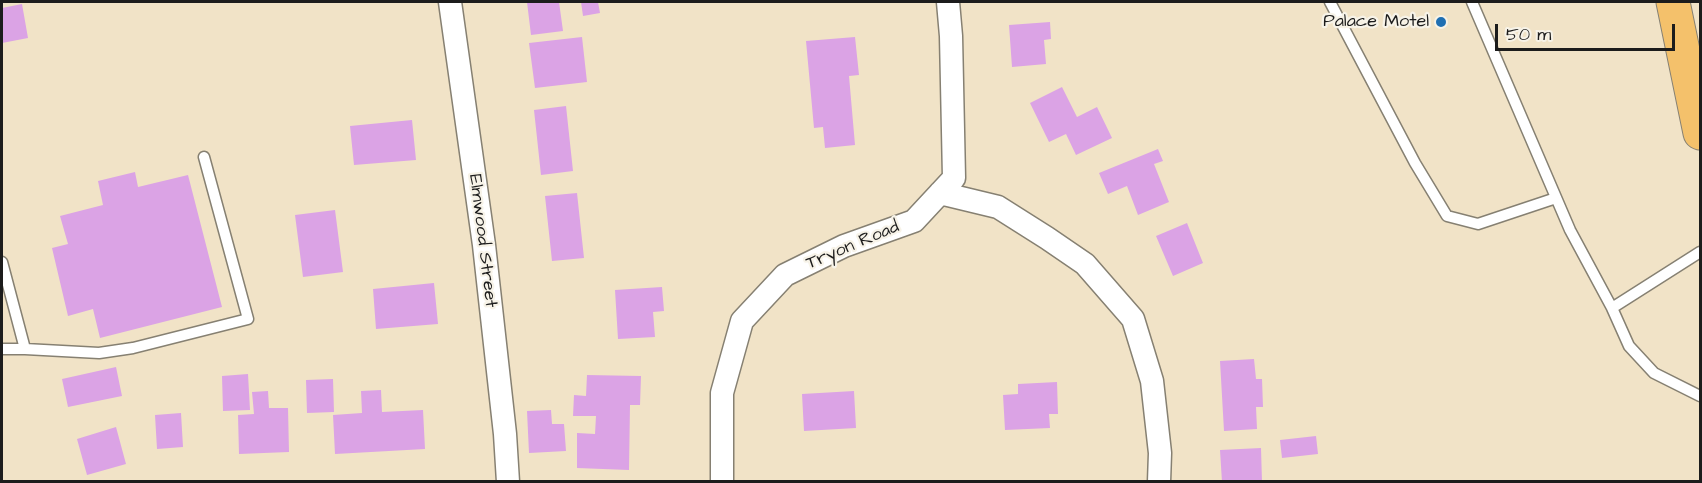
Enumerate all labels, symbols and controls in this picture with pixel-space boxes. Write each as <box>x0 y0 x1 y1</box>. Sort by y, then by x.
place label: Palace Motel <box>1323 11 1429 33</box>
scale bar <box>1498 12 1678 50</box>
marker: Palace Motel <box>1434 15 1448 29</box>
text: 50 m <box>1506 22 1551 47</box>
street label: Elmwood Street <box>463 173 501 309</box>
street label: Tryon Road <box>803 217 903 275</box>

